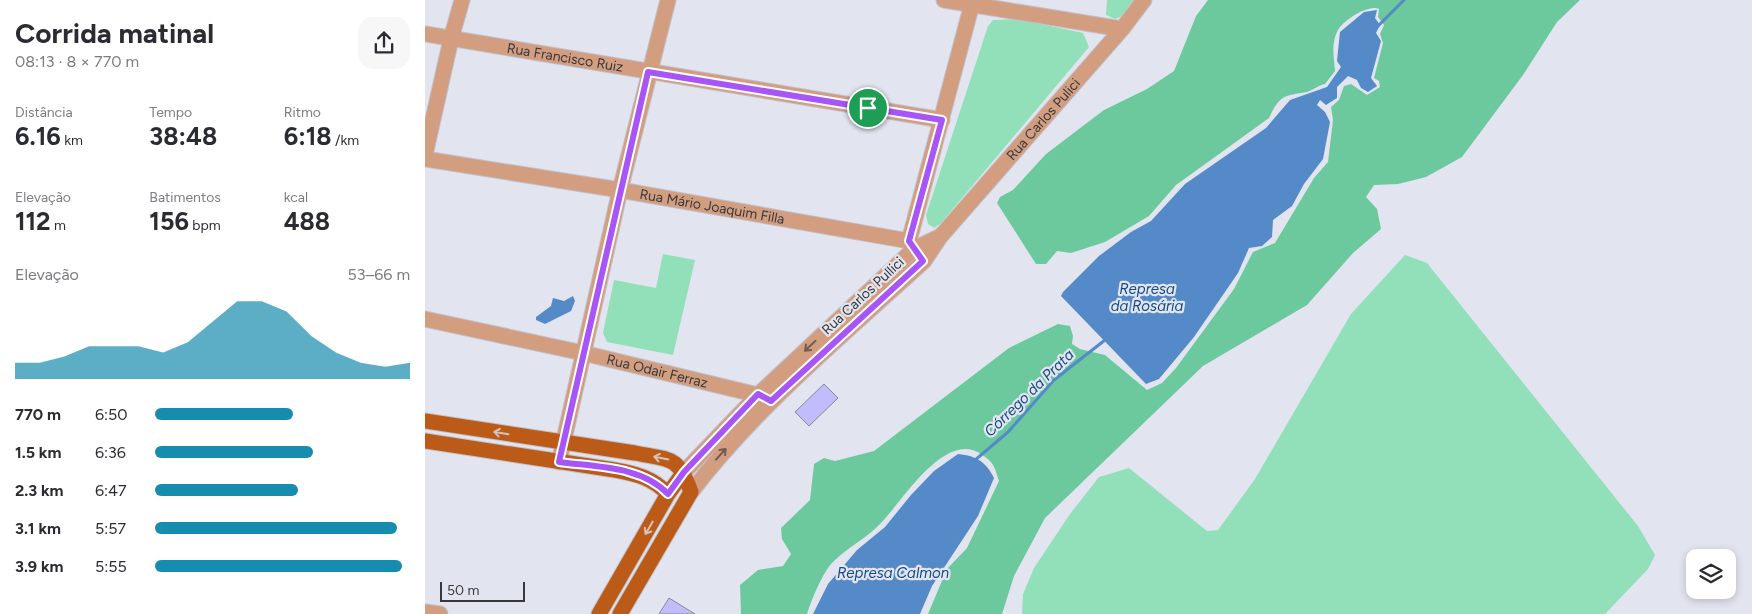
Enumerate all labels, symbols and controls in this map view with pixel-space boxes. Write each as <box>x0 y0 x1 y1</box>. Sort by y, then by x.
text: Corrida matinal <box>15 16 214 50</box>
button: share <box>358 17 410 69</box>
street label: Rua Francisco Ruiz <box>506 39 625 75</box>
text: 08:13 · 8 × 770 m <box>15 52 139 71</box>
street label: Rua Carlos Pulici <box>1003 75 1084 164</box>
pin <box>847 87 889 129</box>
icon: arrive <box>854 94 882 122</box>
text: Distância <box>15 104 73 121</box>
text: Tempo <box>149 104 192 121</box>
text: Ritmo <box>284 104 321 121</box>
text: 6.16 <box>15 121 61 151</box>
text: 38:48 <box>149 121 217 151</box>
text: 6:18 <box>284 121 332 151</box>
text: km <box>61 132 83 149</box>
text: /km <box>332 132 359 149</box>
street label: Rua Mário Joaquim Filla <box>638 185 786 227</box>
text: Elevação <box>15 189 71 206</box>
text: Batimentos <box>149 189 221 206</box>
text: kcal <box>284 189 308 206</box>
text: 112 <box>15 206 51 236</box>
text: 156 <box>149 206 189 236</box>
text: 488 <box>284 206 330 236</box>
text: m <box>51 217 66 234</box>
text: bpm <box>189 217 221 234</box>
street label: Rua Carlos Pullici <box>818 253 908 339</box>
text: Elevação <box>15 265 79 284</box>
text: 53–66 m <box>348 265 410 284</box>
water label: Represa da Rosária <box>1111 280 1184 315</box>
one-way arrow <box>803 340 816 352</box>
water label: Córrego da Prata <box>980 346 1078 440</box>
street label: Rua Odair Ferraz <box>605 350 710 391</box>
text: 770 m <box>15 405 61 424</box>
text: 6:50 <box>95 405 128 424</box>
one-way arrow <box>493 427 509 437</box>
text: 1.5 km <box>15 443 61 462</box>
text: 6:36 <box>95 443 126 462</box>
one-way arrow <box>716 447 727 460</box>
one-way arrow <box>654 453 670 463</box>
text: 2.3 km <box>15 481 64 500</box>
text: 6:47 <box>95 481 127 500</box>
text: 3.1 km <box>15 519 61 538</box>
text: 5:57 <box>95 519 126 538</box>
one-way arrow <box>643 520 653 534</box>
map controls <box>1686 549 1736 599</box>
button: layers <box>1686 549 1736 599</box>
text: 3.9 km <box>15 557 64 576</box>
text: 5:55 <box>95 557 127 576</box>
water label: Represa Calmon <box>837 564 949 582</box>
scale bar <box>440 579 525 602</box>
text: 50 m <box>447 582 479 599</box>

